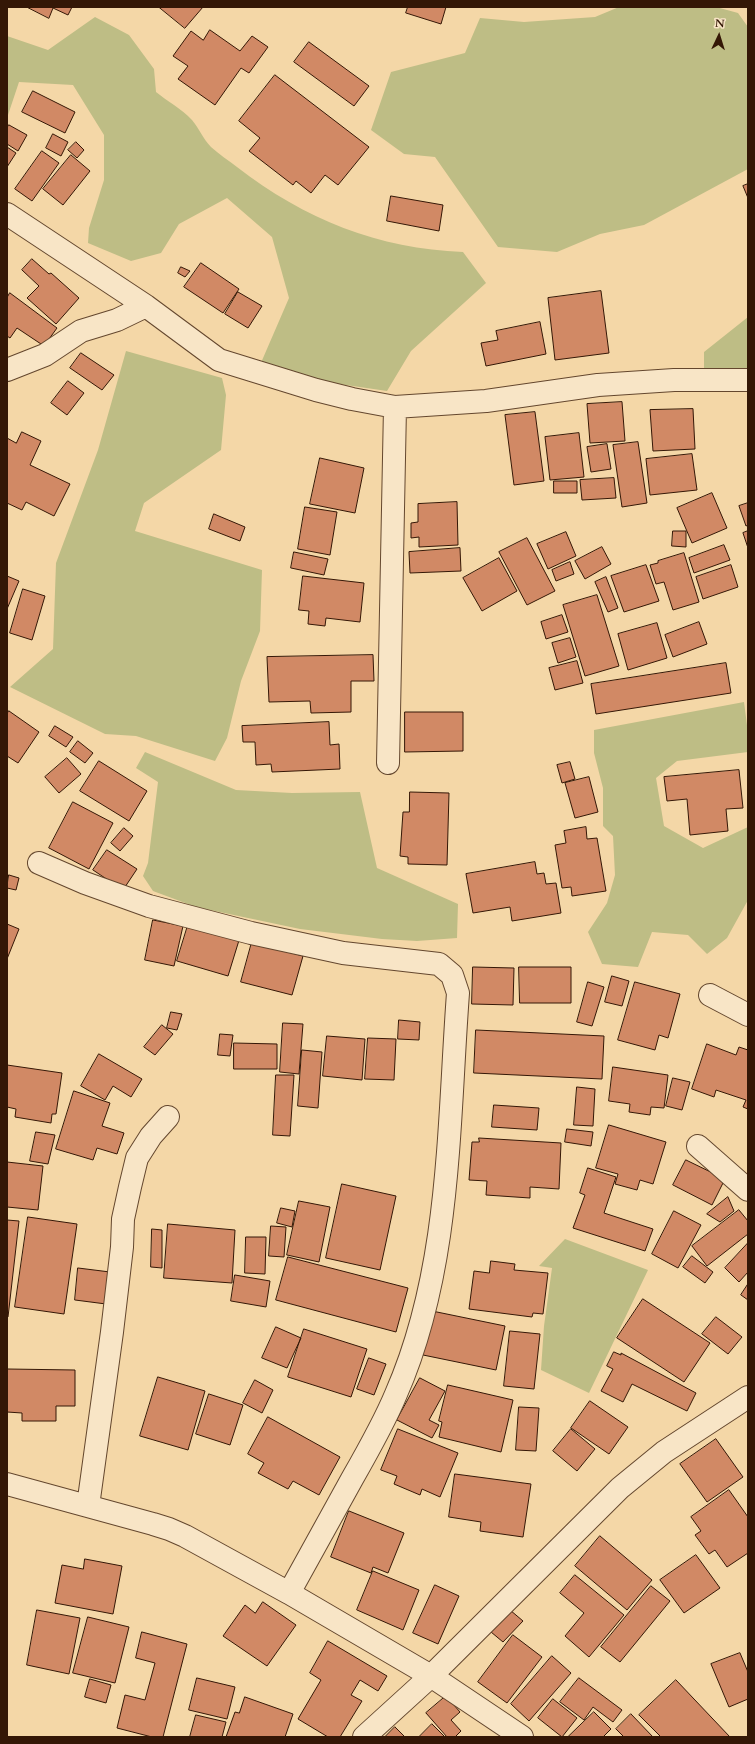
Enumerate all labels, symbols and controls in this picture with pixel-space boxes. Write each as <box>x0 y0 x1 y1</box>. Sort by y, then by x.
north arrow <box>699 16 739 56</box>
text: N <box>715 16 725 31</box>

